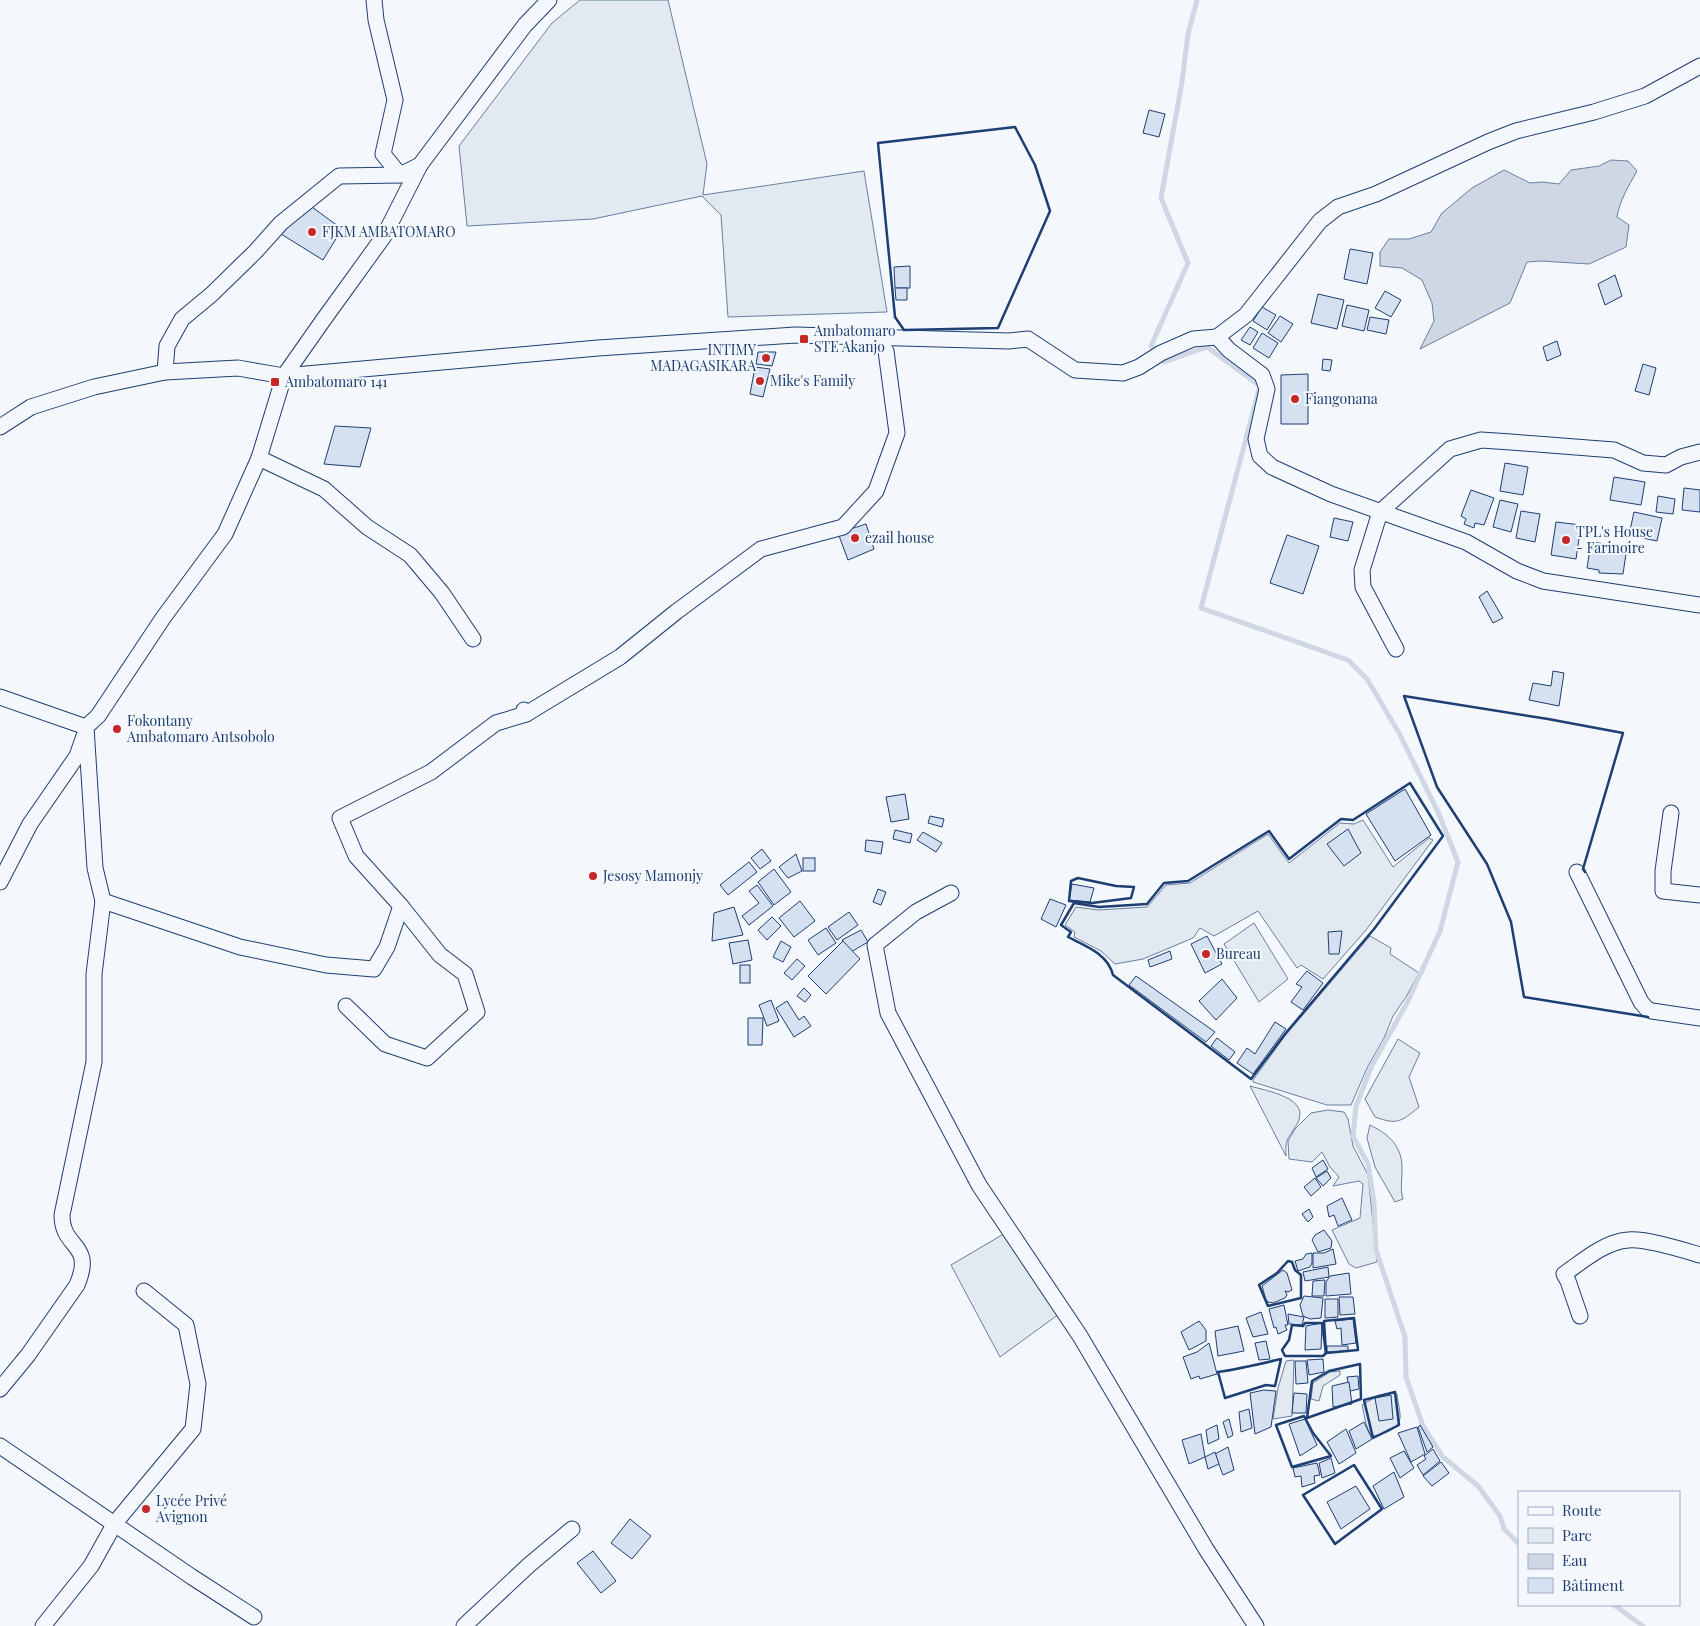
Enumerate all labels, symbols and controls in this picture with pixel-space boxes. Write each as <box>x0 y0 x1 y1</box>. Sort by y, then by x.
place label: FJKM AMBATOMARO <box>322 222 456 241</box>
marker: FJKM AMBATOMARO <box>306 226 318 238</box>
place label: Ambatomaro STE Akanjo <box>813 321 896 356</box>
marker: Ambatomaro STE Akanjo <box>798 333 810 345</box>
place label: INTIMY MADAGASIKARA <box>650 340 757 375</box>
marker: INTIMY MADAGASIKARA <box>760 352 772 364</box>
place label: Mike's Family <box>770 371 855 390</box>
place label: Ambatomaro 141 <box>284 372 388 391</box>
marker: Mike's Family <box>754 375 766 387</box>
marker: Ambatomaro 141 <box>269 376 281 388</box>
place label: Fiangonana <box>1305 389 1378 408</box>
marker: Fiangonana <box>1289 393 1301 405</box>
place label: TPL's House - Farinoire <box>1576 522 1653 557</box>
place label: ezail house <box>865 528 934 547</box>
marker: ezail house <box>849 532 861 544</box>
marker: TPL's House - Farinoire <box>1560 534 1572 546</box>
place label: Fokontany Ambatomaro Antsobolo <box>126 711 275 746</box>
marker: Fokontany Ambatomaro Antsobolo <box>111 723 123 735</box>
place label: Jesosy Mamonjy <box>602 866 703 885</box>
marker: Jesosy Mamonjy <box>587 870 599 882</box>
place label: Bureau <box>1216 944 1261 963</box>
marker: Bureau <box>1200 948 1212 960</box>
place label: Lycée Privé Avignon <box>155 1491 227 1526</box>
legend <box>1518 1491 1680 1606</box>
text: Route <box>1562 1500 1602 1520</box>
marker: Lycée Privé Avignon <box>140 1503 152 1515</box>
text: Parc <box>1562 1525 1592 1545</box>
text: Eau <box>1562 1550 1588 1570</box>
text: Bâtiment <box>1562 1575 1624 1595</box>

